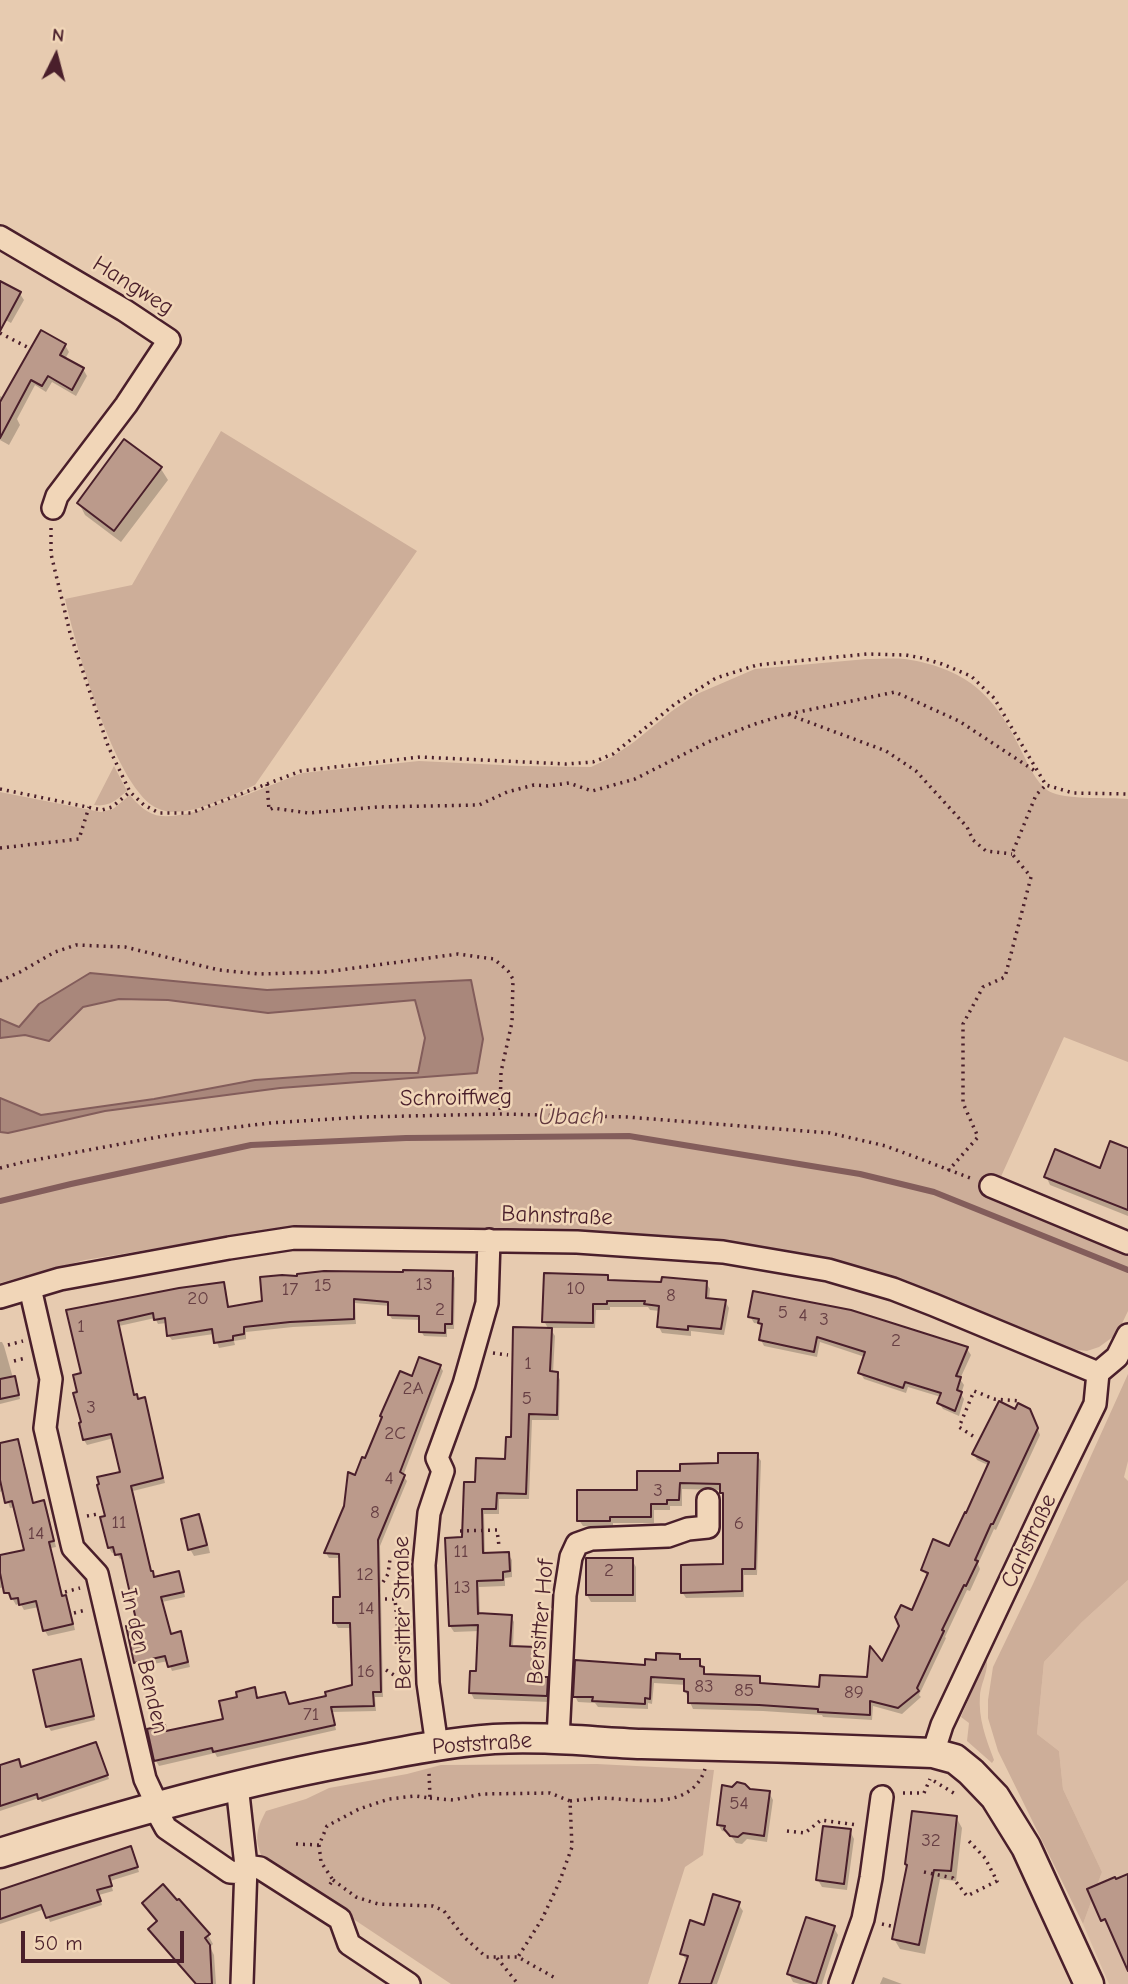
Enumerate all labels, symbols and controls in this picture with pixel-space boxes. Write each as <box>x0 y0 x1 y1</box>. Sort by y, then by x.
north arrow <box>21 21 91 91</box>
text: N <box>51 24 65 47</box>
street label: Hangweg <box>87 250 179 322</box>
street label: Schroiffweg <box>400 1083 512 1113</box>
water label: Übach <box>538 1102 604 1132</box>
street label: Bahnstraße <box>501 1200 613 1232</box>
house number: 13 <box>415 1274 433 1296</box>
house number: 15 <box>314 1275 332 1297</box>
house number: 10 <box>566 1278 586 1300</box>
house number: 17 <box>282 1279 298 1301</box>
house number: 8 <box>666 1285 676 1307</box>
house number: 20 <box>187 1288 209 1310</box>
house number: 2 <box>435 1299 445 1321</box>
house number: 5 <box>778 1302 788 1324</box>
house number: 4 <box>798 1305 808 1327</box>
house number: 3 <box>819 1309 829 1331</box>
house number: 1 <box>77 1316 85 1338</box>
house number: 2 <box>891 1330 901 1352</box>
house number: 1 <box>524 1353 532 1375</box>
house number: 2A <box>403 1378 423 1400</box>
house number: 5 <box>522 1388 532 1410</box>
house number: 3 <box>86 1397 96 1419</box>
house number: 2C <box>384 1423 406 1445</box>
house number: 4 <box>384 1468 394 1490</box>
house number: 3 <box>653 1480 663 1502</box>
street label: Carlstraße <box>995 1490 1063 1592</box>
house number: 8 <box>370 1502 380 1524</box>
house number: 11 <box>111 1512 127 1534</box>
house number: 6 <box>734 1513 744 1535</box>
house number: 14 <box>28 1523 44 1545</box>
street label: Bersitter Straße <box>388 1536 418 1690</box>
house number: 11 <box>453 1541 469 1563</box>
street label: Bersitter Hof <box>522 1558 560 1686</box>
house number: 2 <box>604 1560 614 1582</box>
house number: 12 <box>356 1564 374 1586</box>
house number: 13 <box>453 1577 471 1599</box>
street label: In den Benden <box>114 1586 174 1736</box>
house number: 14 <box>358 1598 374 1620</box>
house number: 16 <box>357 1661 375 1683</box>
house number: 83 <box>694 1676 714 1698</box>
house number: 85 <box>734 1680 754 1702</box>
house number: 89 <box>844 1682 864 1704</box>
house number: 71 <box>303 1704 319 1726</box>
street label: Poststraße <box>431 1727 533 1761</box>
house number: 54 <box>729 1793 749 1815</box>
house number: 32 <box>921 1830 941 1852</box>
scale bar <box>24 1918 187 1962</box>
text: 50 m <box>34 1931 83 1955</box>

